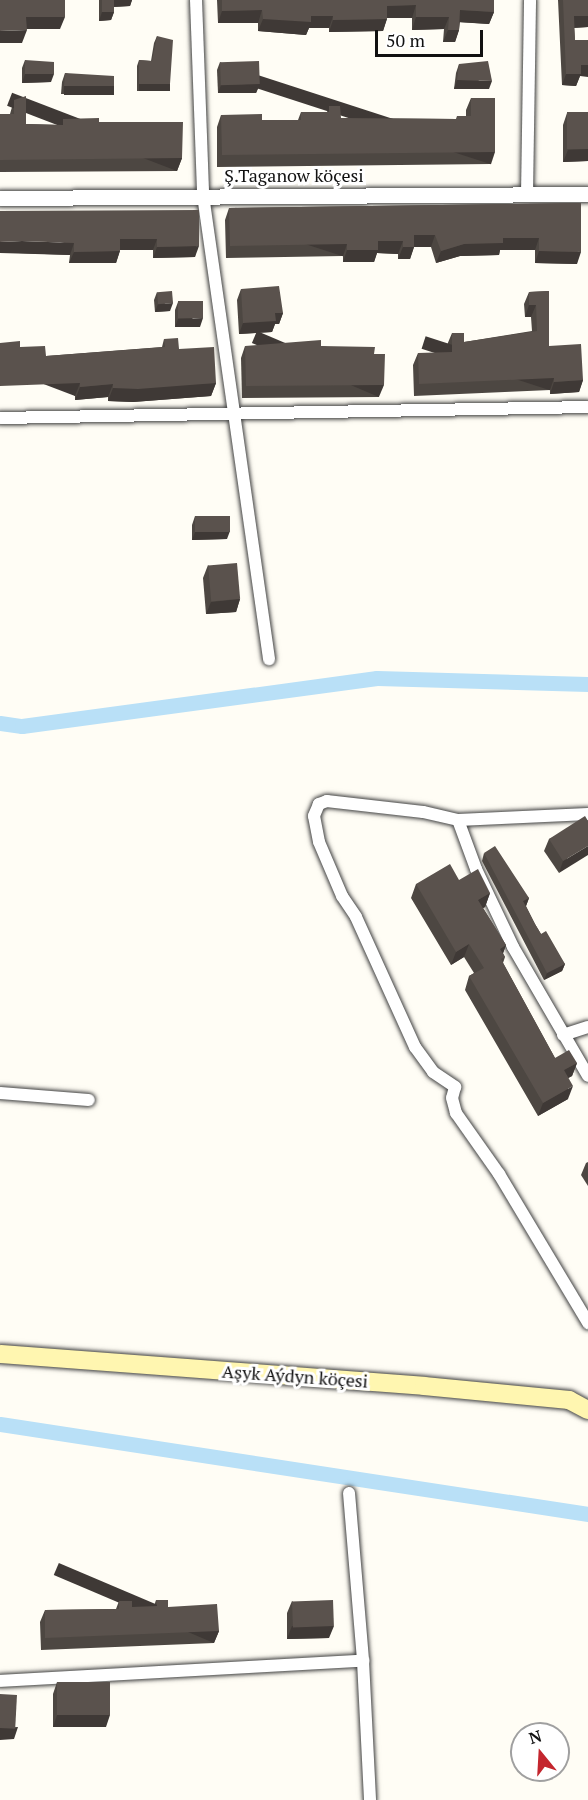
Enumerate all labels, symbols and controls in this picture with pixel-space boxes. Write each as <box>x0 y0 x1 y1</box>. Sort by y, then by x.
scale bar <box>378 18 486 56</box>
text: 50 m <box>386 28 425 52</box>
street label: Ş.Taganow köçesi <box>224 164 364 186</box>
street label: Aşyk Aýdyn köçesi <box>221 1360 369 1392</box>
north arrow <box>510 1722 570 1782</box>
text: N <box>526 1724 544 1749</box>

